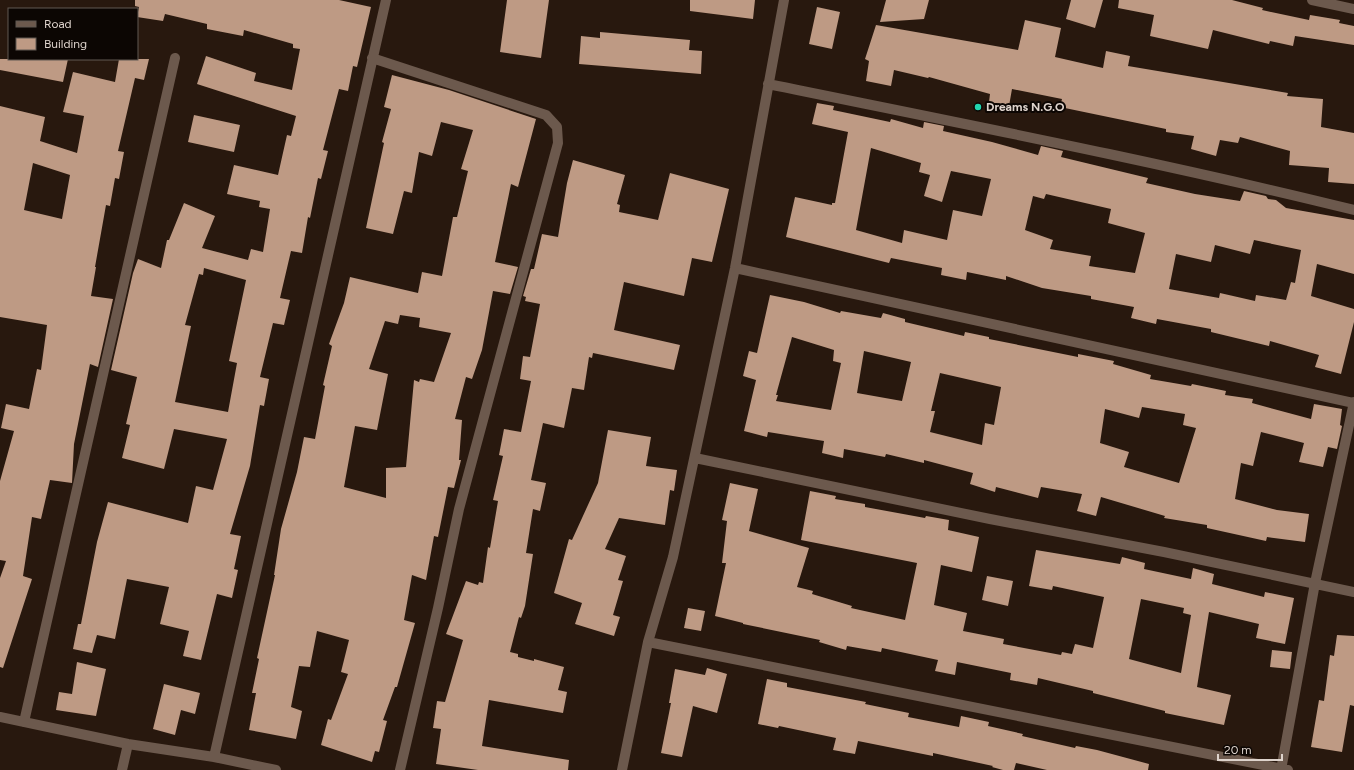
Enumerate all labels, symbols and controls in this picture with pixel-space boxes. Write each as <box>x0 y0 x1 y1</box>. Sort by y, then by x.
legend <box>8 8 138 60</box>
text: Road <box>44 17 72 31</box>
text: Building <box>44 37 87 51</box>
place label: Dreams N.G.O <box>986 100 1065 114</box>
marker: Dreams N.G.O <box>973 102 983 112</box>
scale bar <box>1218 736 1282 762</box>
text: 20 m <box>1224 743 1252 757</box>

